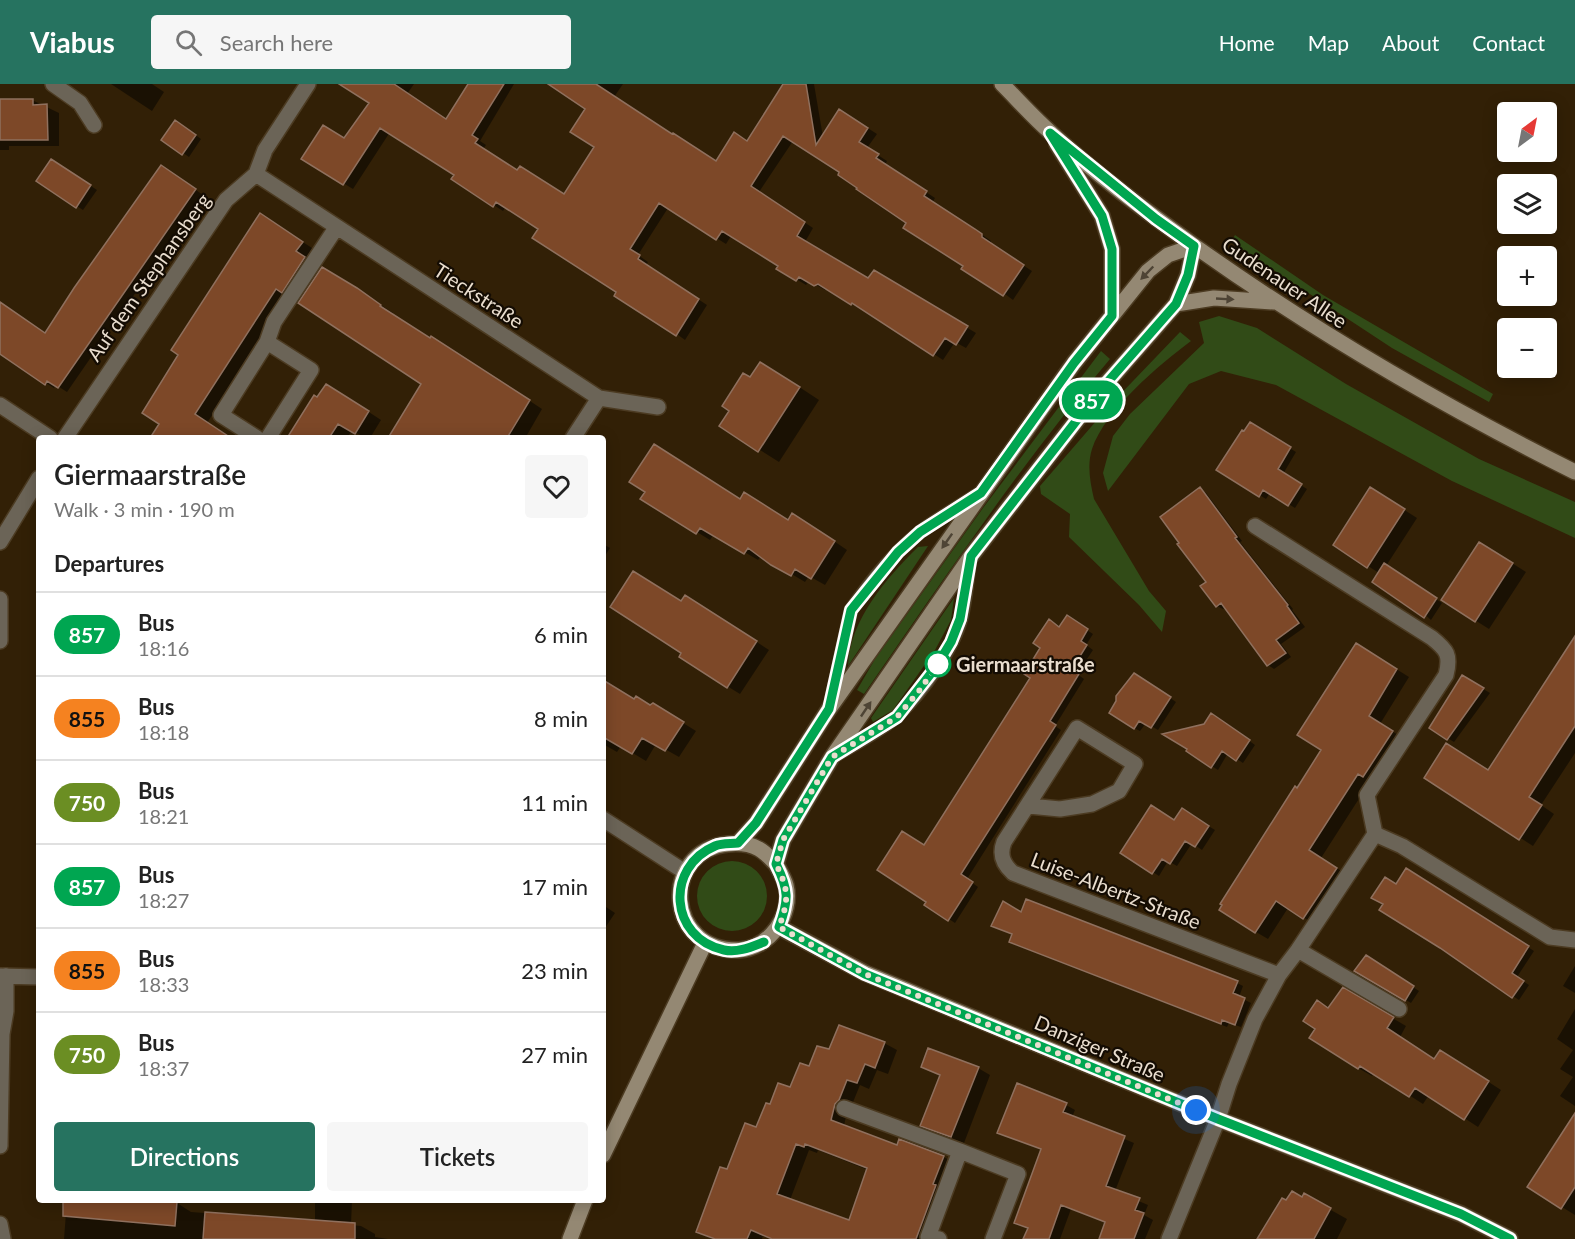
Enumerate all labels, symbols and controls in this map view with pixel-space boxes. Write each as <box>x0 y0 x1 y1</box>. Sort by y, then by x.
search box <box>151 15 571 69</box>
text: Viabus <box>30 25 115 59</box>
icon: search <box>172 26 205 59</box>
text: Search here <box>220 29 333 56</box>
text: Home <box>1219 30 1275 55</box>
text: Map <box>1308 30 1349 55</box>
text: About <box>1382 30 1439 55</box>
text: Contact <box>1472 30 1545 55</box>
north arrow <box>1497 102 1557 162</box>
map controls <box>1497 102 1557 378</box>
button: layers <box>1497 174 1557 234</box>
street label: Auf dem Stephansberg <box>81 189 215 365</box>
street label: Gudenauer Allee <box>1218 231 1352 333</box>
button: + <box>1497 246 1557 306</box>
street label: Tieckstraße <box>430 257 528 333</box>
one-way arrow <box>1140 265 1154 280</box>
one-way arrow <box>1216 294 1235 304</box>
button: − <box>1497 318 1557 378</box>
line badge: 857 <box>1058 380 1126 420</box>
text: 857 <box>1074 388 1110 413</box>
button: heart <box>525 455 588 518</box>
text: Giermaarstraße <box>54 457 246 491</box>
text: Walk · 3 min · 190 m <box>54 497 235 521</box>
one-way arrow <box>941 532 953 548</box>
text: Departures <box>54 550 164 577</box>
text: Bus <box>138 609 174 636</box>
text: 6 min <box>534 621 588 648</box>
text: 857 <box>69 622 105 647</box>
text: 18:16 <box>138 636 189 660</box>
marker: Giermaarstraße <box>925 651 951 677</box>
place label: Giermaarstraße <box>956 652 1095 676</box>
text: Bus <box>138 693 174 720</box>
one-way arrow <box>860 701 871 717</box>
text: 8 min <box>534 705 588 732</box>
text: 855 <box>69 706 105 731</box>
text: 18:18 <box>138 720 189 744</box>
text: Bus <box>138 777 174 804</box>
text: 11 min <box>521 789 588 816</box>
text: 750 <box>69 790 105 815</box>
text: 18:21 <box>138 804 189 828</box>
street label: Luise-Albertz-Straße <box>1028 847 1204 933</box>
text: Bus <box>138 861 174 888</box>
text: 17 min <box>521 873 588 900</box>
text: 857 <box>69 874 105 899</box>
text: 18:27 <box>138 888 189 912</box>
text: Bus <box>138 945 174 972</box>
text: 23 min <box>521 957 588 984</box>
text: 855 <box>69 958 105 983</box>
text: 18:33 <box>138 972 189 996</box>
street label: Danziger Straße <box>1031 1010 1169 1086</box>
text: Bus <box>138 1029 174 1056</box>
text: 27 min <box>521 1041 588 1068</box>
text: 750 <box>69 1042 105 1067</box>
text: 18:37 <box>138 1056 189 1080</box>
your location <box>1181 1095 1211 1125</box>
button: Directions <box>54 1122 315 1191</box>
button: Tickets <box>327 1122 588 1191</box>

